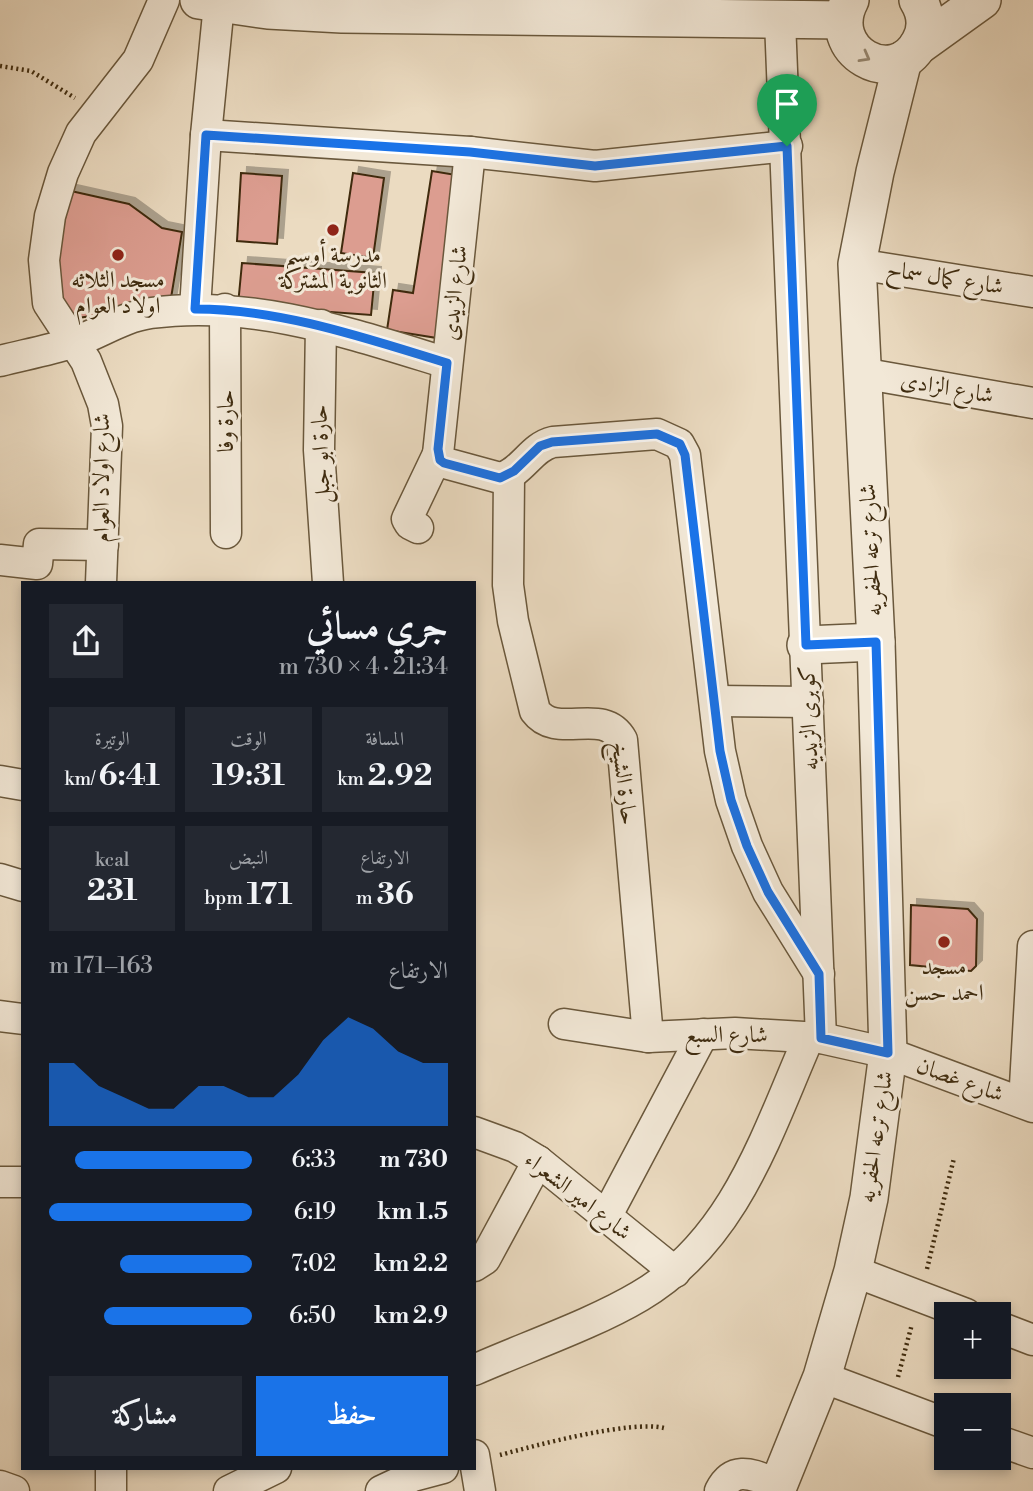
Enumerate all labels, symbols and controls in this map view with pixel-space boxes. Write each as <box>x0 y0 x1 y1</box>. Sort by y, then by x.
one-way arrow <box>858 49 871 62</box>
pin <box>757 74 817 146</box>
icon: arrive <box>768 85 806 123</box>
marker: مدرسة أوسيم الثانوية المشتركة <box>325 222 341 238</box>
place label: مدرسة أوسيم الثانوية المشتركة <box>278 238 387 295</box>
street label: شارع الزيدى <box>436 244 479 343</box>
marker: مسجد الثلاثه اولاد العوام <box>110 247 126 263</box>
street label: شارع كمال سماح <box>884 255 1005 307</box>
place label: مسجد الثلاثه اولاد العوام <box>71 266 165 325</box>
street label: شارع الزادى <box>897 366 996 415</box>
street label: حارة وفا <box>212 390 240 452</box>
street label: حارة ابو جبل <box>305 404 339 504</box>
street label: شارع اولاد العوام <box>88 413 121 543</box>
street label: شارع ترعه الحفريه <box>854 483 893 617</box>
text: جري مسائي <box>307 603 448 650</box>
button: share <box>49 604 123 678</box>
text: 21:34 · 4 × 730 m <box>279 653 448 681</box>
street label: كوبرى الزيديه <box>793 665 825 771</box>
text: الوتيرة <box>95 727 130 751</box>
text: الوقت <box>230 727 267 751</box>
text: المسافة <box>365 727 404 751</box>
street label: حارة الشيخ <box>599 740 643 827</box>
text: 6:41 <box>99 757 160 795</box>
text: 19:31 <box>212 757 285 795</box>
text: 2.92 <box>368 757 432 795</box>
text: /km <box>64 767 99 791</box>
text: km <box>337 767 368 791</box>
text: النبض <box>229 846 268 870</box>
text: الارتفاع <box>360 846 409 870</box>
text: kcal <box>95 848 129 872</box>
text: 231 <box>87 872 137 910</box>
text: 171 <box>247 876 293 914</box>
text: 36 <box>377 876 414 914</box>
text: bpm <box>204 886 247 910</box>
text: m <box>356 886 377 910</box>
marker: مسجد احمد حسن <box>936 934 952 950</box>
text: 163–171 m <box>49 952 153 980</box>
place label: مسجد احمد حسن <box>904 953 984 1008</box>
text: الارتفاع <box>388 957 448 985</box>
street label: شارع السبع <box>684 1021 768 1055</box>
street label: شارع غصان <box>911 1051 1007 1113</box>
street label: شارع ترعه الحفريه <box>853 1069 904 1206</box>
text: 6:33 <box>291 1146 336 1174</box>
text: 730 m <box>380 1146 448 1174</box>
street label: شارع امير الشعراء <box>516 1146 637 1250</box>
text: 6:19 <box>294 1198 336 1226</box>
text: 1.5 km <box>377 1198 448 1226</box>
text: 7:02 <box>291 1250 336 1278</box>
text: 2.2 km <box>374 1250 448 1278</box>
text: 6:50 <box>289 1302 336 1330</box>
text: 2.9 km <box>374 1302 448 1330</box>
map controls <box>934 1302 1011 1470</box>
button: + <box>934 1302 1011 1379</box>
button: مشاركة <box>49 1376 242 1456</box>
button: حفظ <box>256 1376 448 1456</box>
button: − <box>934 1393 1011 1470</box>

